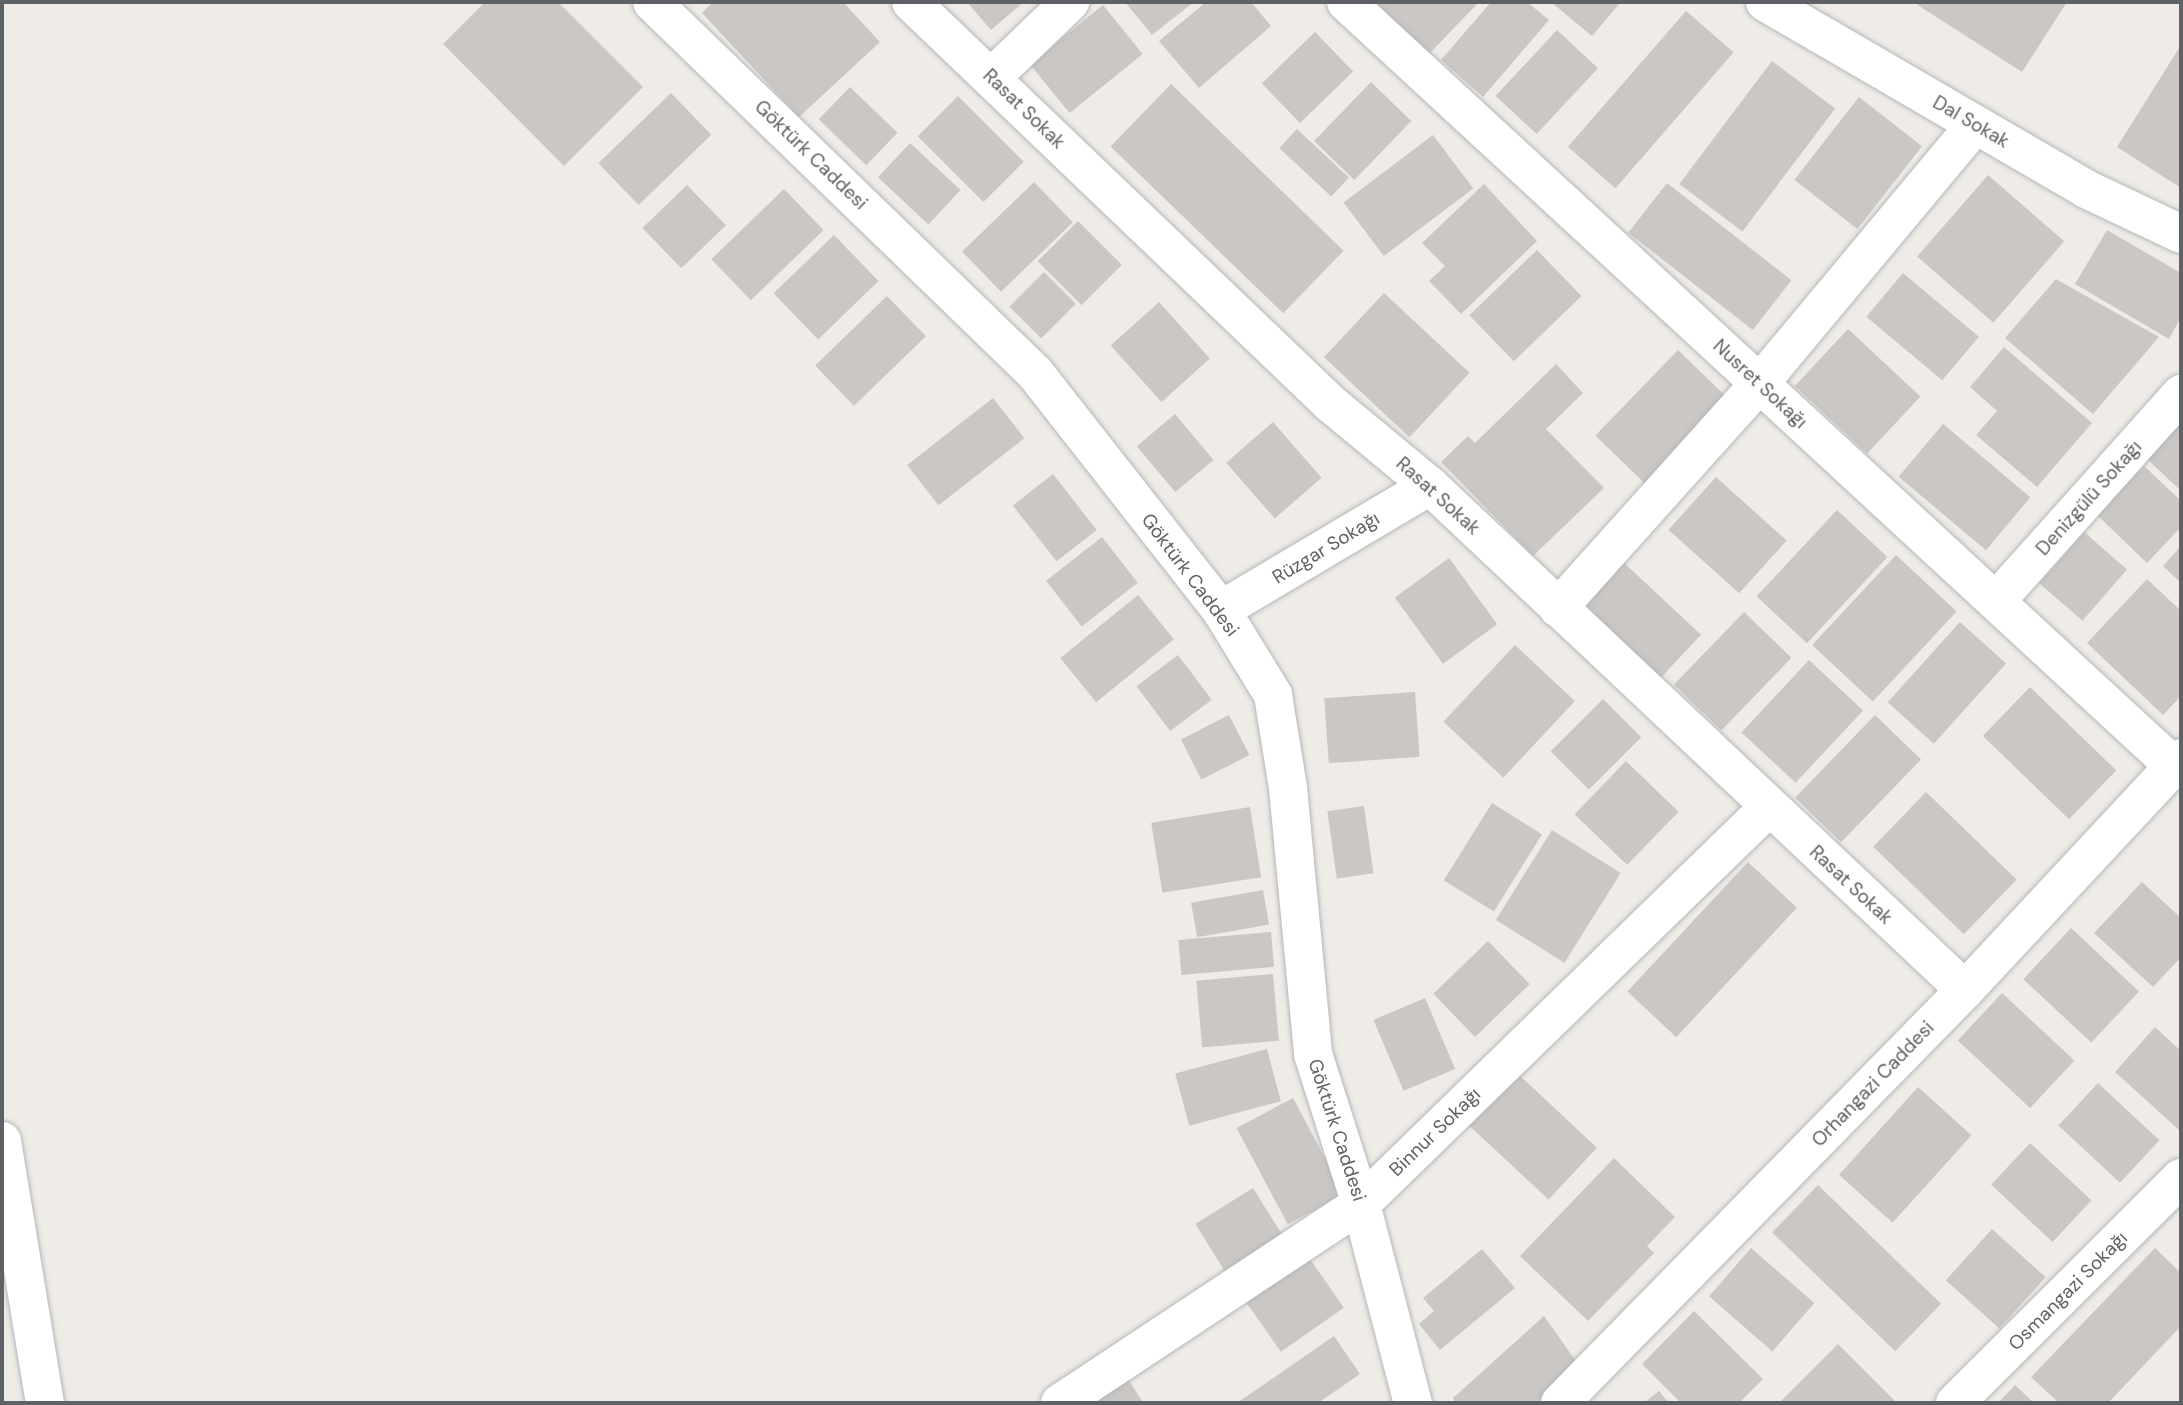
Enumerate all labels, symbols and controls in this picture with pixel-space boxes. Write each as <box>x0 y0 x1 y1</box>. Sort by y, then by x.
street label: Rasat Sokak <box>978 64 1070 154</box>
street label: Dal Sokak <box>1929 91 2013 153</box>
street label: Göktürk Caddesi <box>750 95 872 215</box>
street label: Nusret Sokağı <box>1708 335 1812 433</box>
street label: Denizgülü Sokağı <box>2031 436 2147 560</box>
street label: Rasat Sokak <box>1391 452 1485 540</box>
street label: Rüzgar Sokağı <box>1268 507 1384 589</box>
street label: Göktürk Caddesi <box>1136 509 1244 641</box>
street label: Rasat Sokak <box>1805 841 1897 929</box>
street label: Orhangazi Caddesi <box>1807 1016 1939 1152</box>
street label: Göktürk Caddesi <box>1303 1056 1371 1204</box>
street label: Binnur Sokağı <box>1385 1083 1485 1181</box>
street label: Osmangazi Sokağı <box>2004 1227 2132 1355</box>

